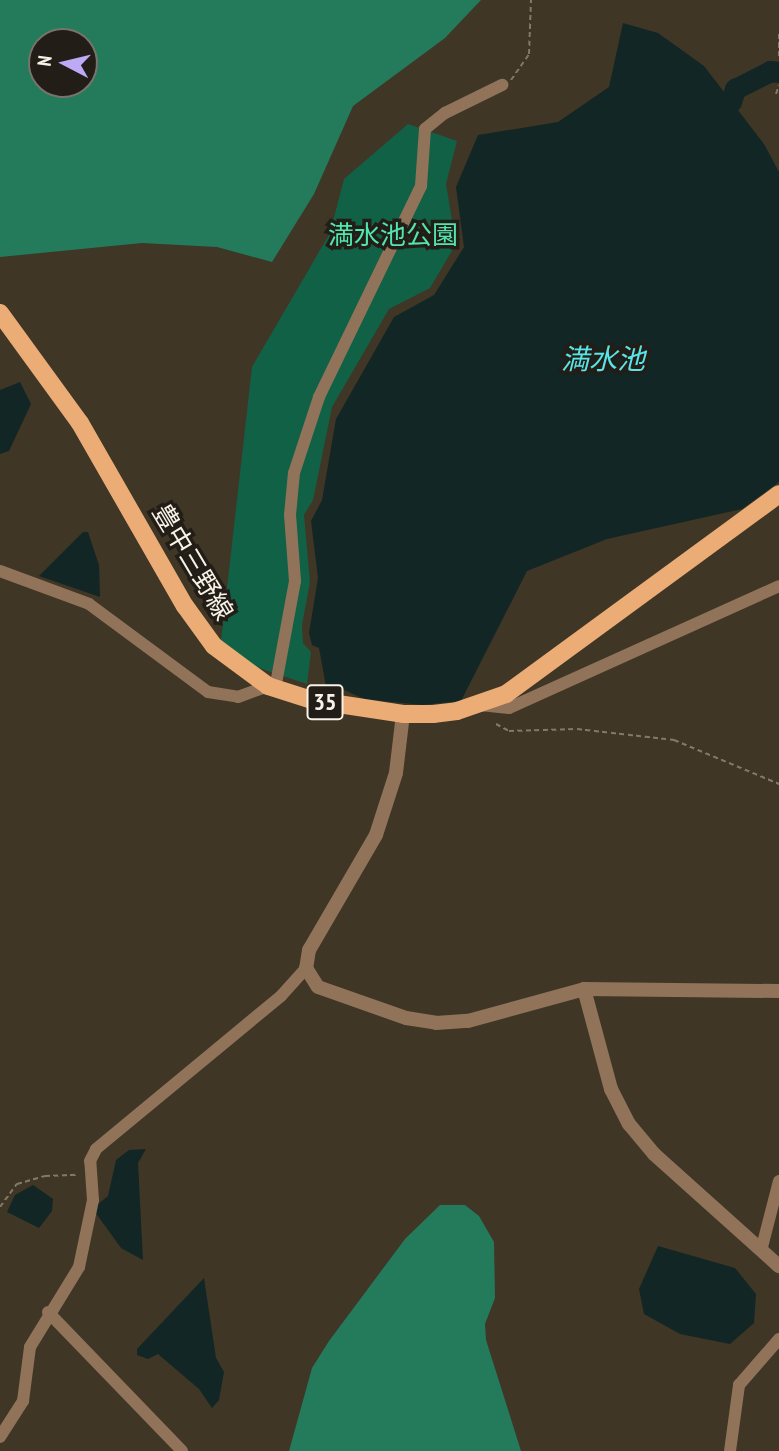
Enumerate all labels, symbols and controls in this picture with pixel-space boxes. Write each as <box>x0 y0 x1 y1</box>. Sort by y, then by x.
north arrow <box>28 28 98 98</box>
text: N <box>32 54 57 67</box>
park label: 満水池公園 <box>328 219 458 251</box>
water label: 満水池 <box>561 342 645 376</box>
street label: 豊中三野線 <box>146 498 240 626</box>
road number: 35 <box>306 682 344 722</box>

